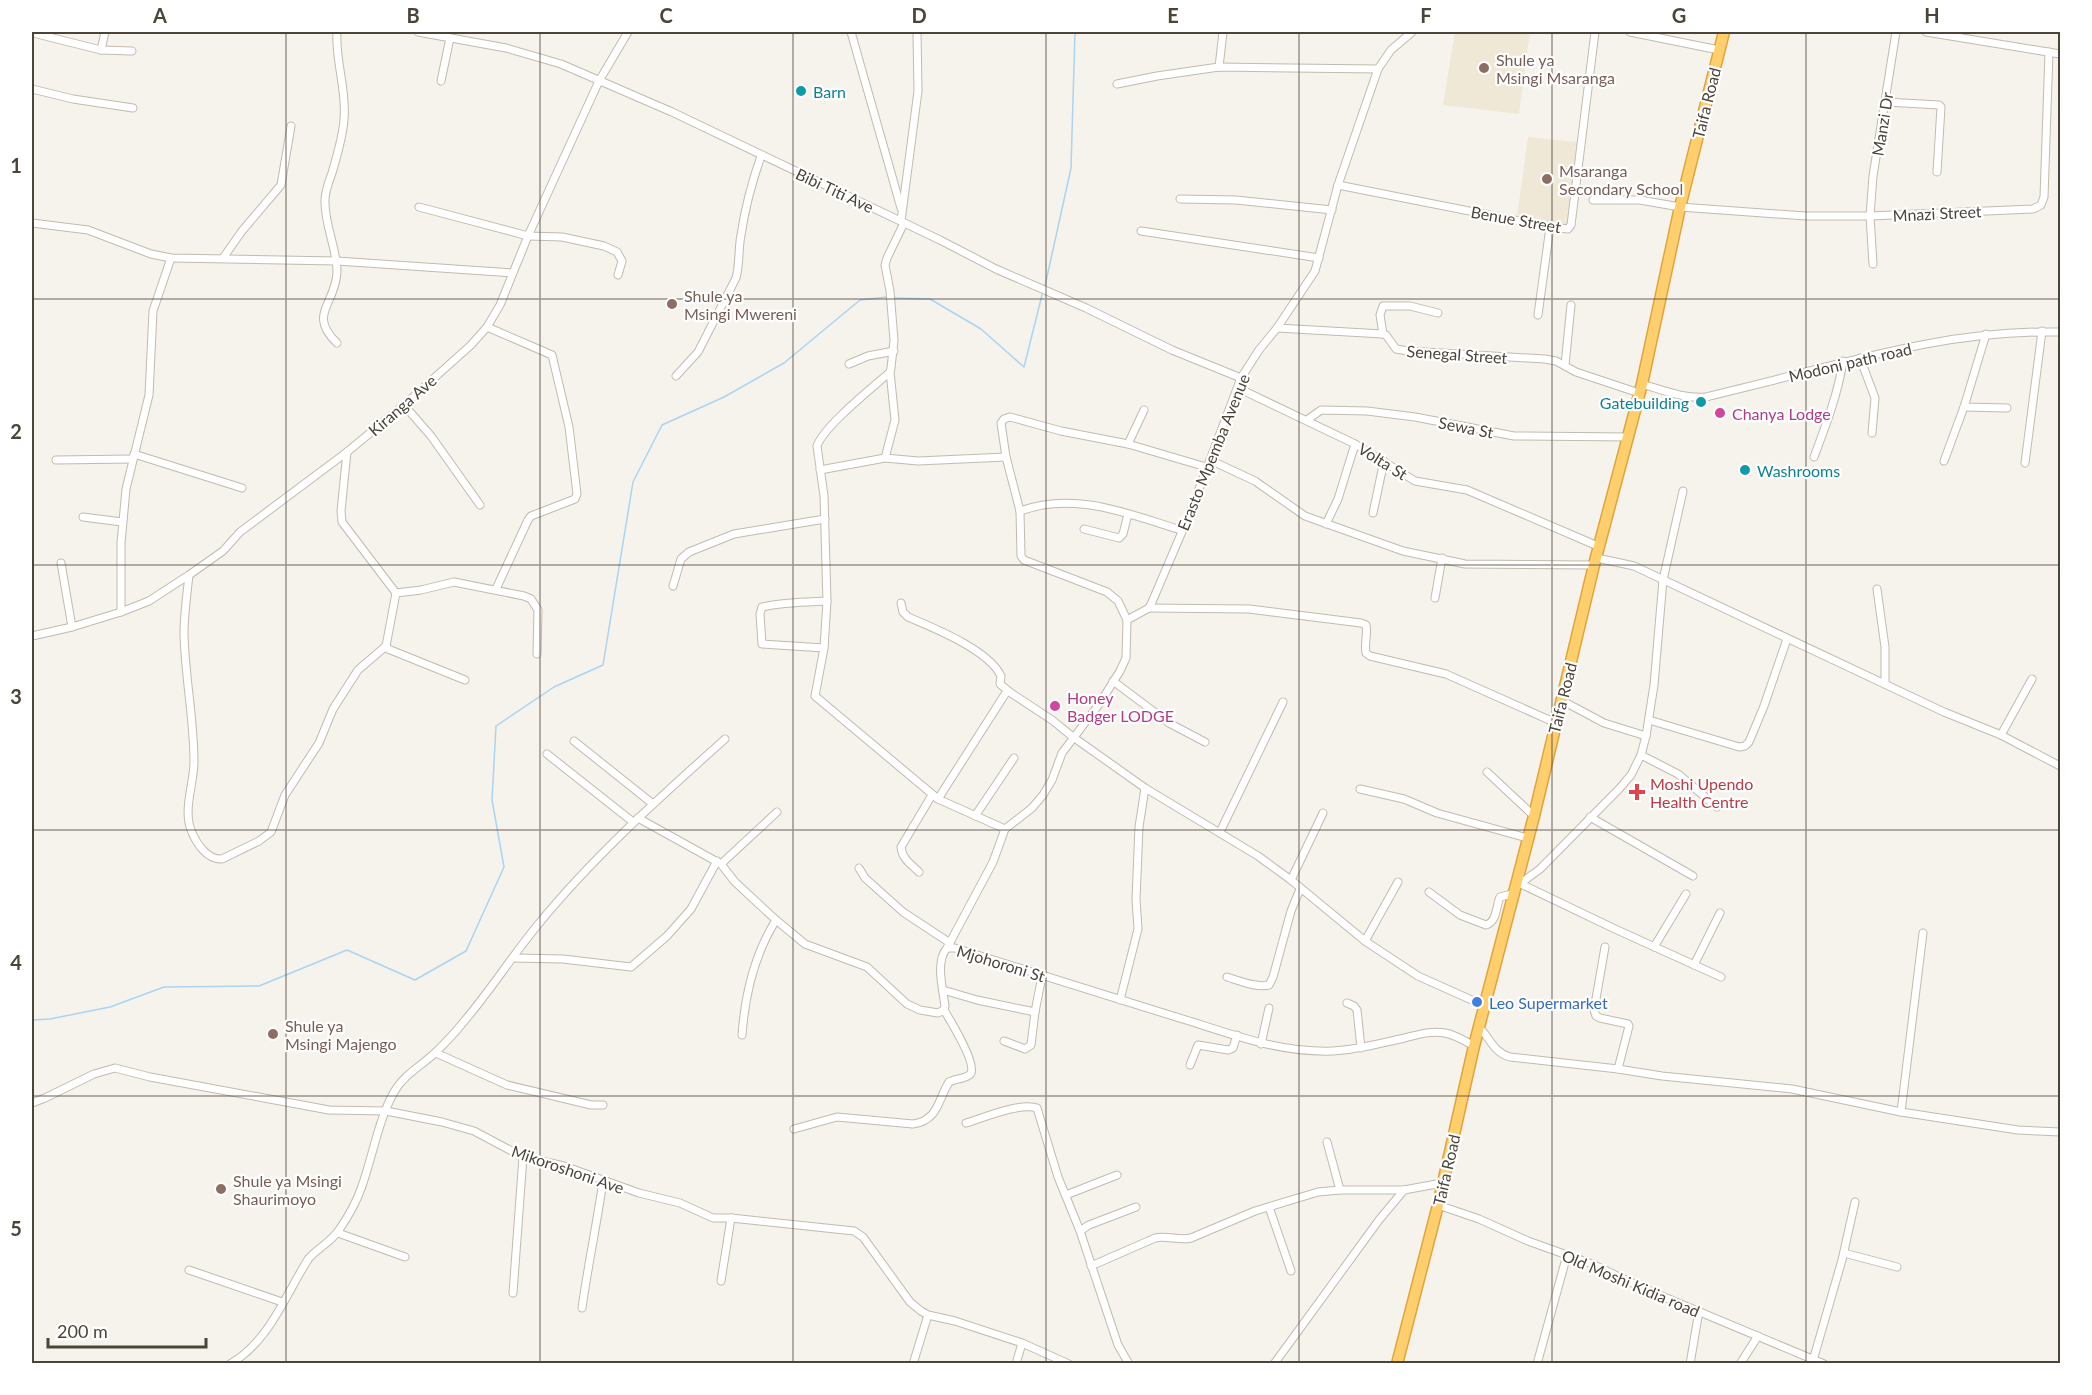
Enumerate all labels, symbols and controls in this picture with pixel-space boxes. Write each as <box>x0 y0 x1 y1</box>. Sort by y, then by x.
text: A <box>152 3 167 27</box>
text: B <box>406 3 420 27</box>
text: C <box>659 3 673 27</box>
text: D <box>911 3 927 27</box>
text: E <box>1167 3 1179 27</box>
text: F <box>1420 3 1432 27</box>
text: G <box>1672 3 1686 27</box>
text: H <box>1924 3 1940 27</box>
place label: Shule ya Msingi Msaranga <box>1496 50 1615 87</box>
marker: Shule ya Msingi Msaranga <box>1477 61 1491 75</box>
street label: Taifa Road <box>1688 66 1724 140</box>
place label: Barn <box>813 82 846 101</box>
marker: Barn <box>794 84 808 98</box>
street label: Manzi Dr <box>1868 90 1896 157</box>
text: 1 <box>10 153 22 177</box>
place label: Msaranga Secondary School <box>1559 161 1683 198</box>
street label: Bibi Titi Ave <box>793 164 877 216</box>
marker: Msaranga Secondary School <box>1540 172 1554 186</box>
street label: Mnazi Street <box>1892 201 1982 225</box>
street label: Benue Street <box>1469 202 1563 236</box>
place label: Shule ya Msingi Mwereni <box>684 286 797 323</box>
marker: Shule ya Msingi Mwereni <box>665 297 679 311</box>
street label: Modoni path road <box>1787 339 1913 385</box>
street label: Senegal Street <box>1406 341 1508 367</box>
street label: Kiranga Ave <box>364 370 440 440</box>
street label: Erasto Mpemba Avenue <box>1173 371 1253 533</box>
place label: Gatebuilding <box>1600 393 1689 412</box>
marker: Gatebuilding <box>1694 395 1708 409</box>
place label: Chanya Lodge <box>1732 404 1831 423</box>
marker: Chanya Lodge <box>1713 406 1727 420</box>
street label: Sewa St <box>1437 412 1495 442</box>
text: 2 <box>10 419 22 443</box>
street label: Volta St <box>1355 439 1411 484</box>
place label: Washrooms <box>1757 461 1840 480</box>
marker: Washrooms <box>1738 463 1752 477</box>
street label: Taifa Road <box>1544 661 1580 735</box>
text: 3 <box>10 684 22 708</box>
place label: Honey Badger LODGE <box>1067 688 1174 725</box>
marker: Honey Badger LODGE <box>1048 699 1062 713</box>
place label: Moshi Upendo Health Centre <box>1650 774 1753 811</box>
marker: Moshi Upendo Health Centre <box>1628 783 1646 801</box>
street label: Mjohoroni St <box>955 941 1048 985</box>
text: 4 <box>10 950 22 974</box>
place label: Leo Supermarket <box>1489 993 1608 1012</box>
marker: Leo Supermarket <box>1470 995 1484 1009</box>
place label: Shule ya Msingi Majengo <box>285 1016 397 1053</box>
marker: Shule ya Msingi Majengo <box>266 1027 280 1041</box>
street label: Taifa Road <box>1429 1133 1463 1207</box>
street label: Mikoroshoni Ave <box>509 1141 627 1197</box>
place label: Shule ya Msingi Shaurimoyo <box>233 1171 342 1208</box>
marker: Shule ya Msingi Shaurimoyo <box>214 1182 228 1196</box>
text: 5 <box>10 1216 22 1240</box>
street label: Old Moshi Kidia road <box>1559 1245 1703 1321</box>
scale bar <box>48 1311 206 1349</box>
text: 200 m <box>57 1320 108 1342</box>

